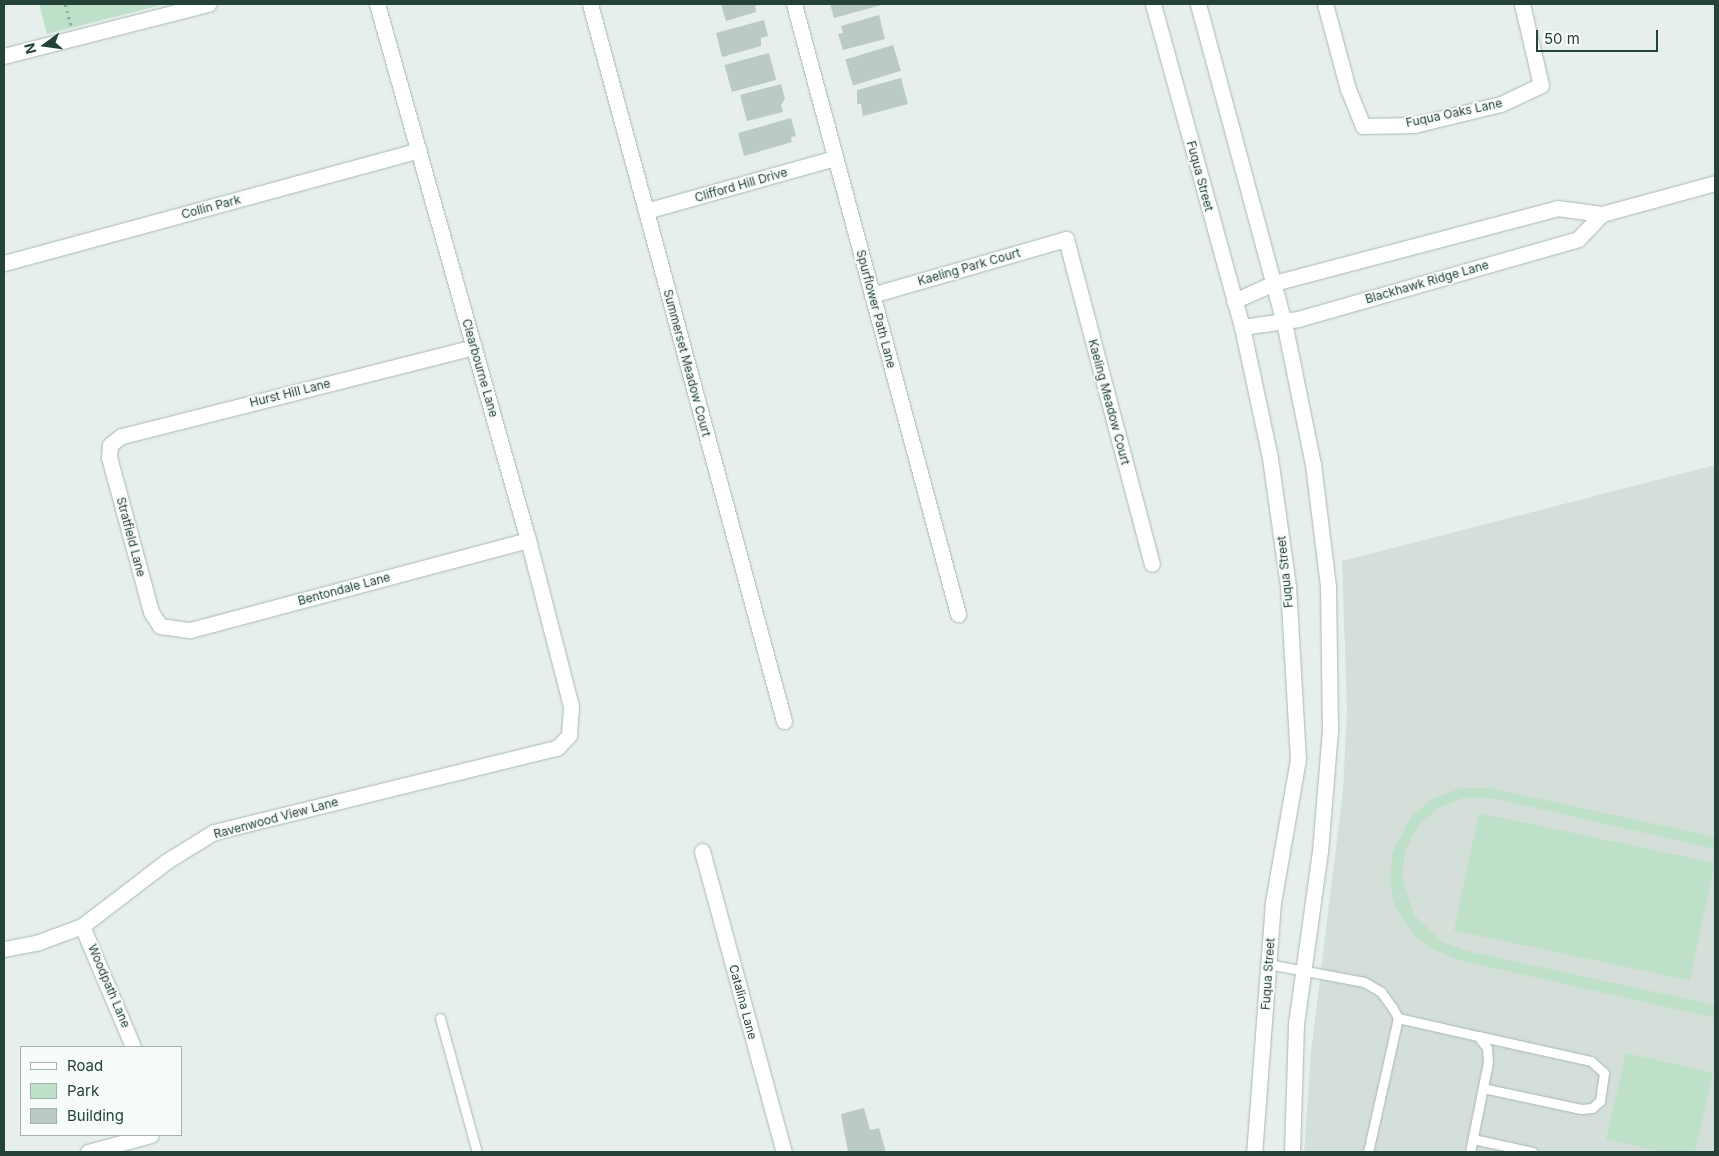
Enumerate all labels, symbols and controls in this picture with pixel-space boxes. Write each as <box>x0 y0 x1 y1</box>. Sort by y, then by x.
north arrow <box>20 20 70 70</box>
scale bar <box>1539 20 1662 52</box>
text: 50 m <box>1544 29 1580 48</box>
text: N <box>20 42 40 56</box>
street label: Fuqua Oaks Lane <box>1405 96 1503 130</box>
street label: Fuqua Street <box>1184 139 1216 213</box>
street label: Clifford Hill Drive <box>693 165 789 205</box>
street label: Collin Park <box>180 192 242 222</box>
street label: Kaeling Park Court <box>916 245 1022 289</box>
street label: Spurflower Path Lane <box>853 248 899 370</box>
street label: Blackhawk Ridge Lane <box>1364 257 1490 307</box>
street label: Summerset Meadow Court <box>660 288 714 438</box>
street label: Clearbourne Lane <box>459 317 501 419</box>
street label: Kaeling Meadow Court <box>1085 338 1133 466</box>
street label: Hurst Hill Lane <box>248 376 332 410</box>
street label: Stratfield Lane <box>113 495 149 579</box>
street label: Fuqua Street <box>1274 535 1296 609</box>
street label: Bentondale Lane <box>296 570 392 608</box>
street label: Ravenwood View Lane <box>212 794 340 842</box>
street label: Fuqua Street <box>1258 937 1278 1011</box>
street label: Woodpath Lane <box>85 942 133 1030</box>
street label: Catalina Lane <box>726 963 760 1041</box>
legend <box>20 1046 182 1136</box>
text: Road <box>67 1056 103 1075</box>
text: Park <box>67 1081 99 1100</box>
text: Building <box>67 1106 124 1125</box>

